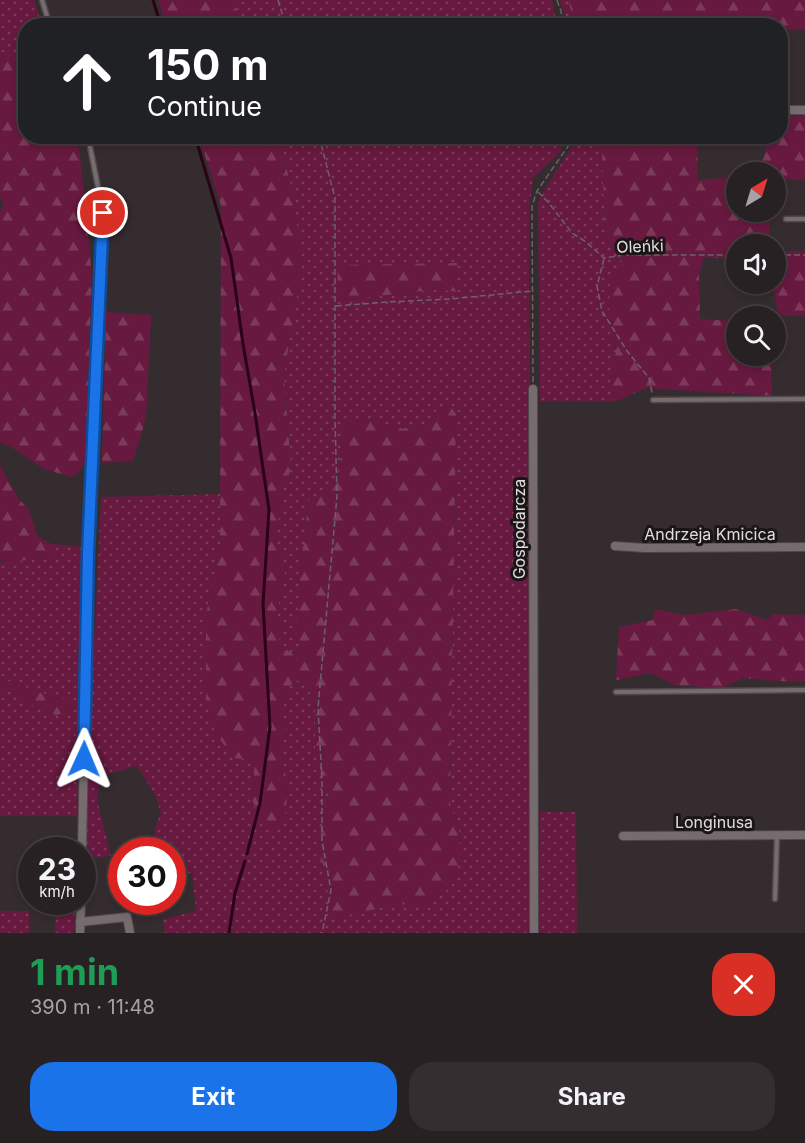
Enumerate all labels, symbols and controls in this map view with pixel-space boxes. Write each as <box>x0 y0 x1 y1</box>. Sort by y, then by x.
text: 150 m <box>147 39 269 90</box>
icon: ahead <box>48 42 126 120</box>
text: Continue <box>147 90 262 123</box>
north arrow <box>726 162 786 222</box>
map controls <box>726 162 786 366</box>
pin <box>77 187 128 238</box>
icon: arrive <box>86 196 119 229</box>
button: sound <box>726 234 786 294</box>
street label: Oleńki <box>616 235 664 257</box>
button: search <box>726 306 786 366</box>
street label: Gospodarcza <box>509 479 529 579</box>
street label: Andrzeja Kmicica <box>644 524 776 544</box>
position arrow <box>52 727 116 791</box>
street label: Longinusa <box>675 812 753 832</box>
speed limit sign: 30 <box>108 837 186 915</box>
text: 23 <box>38 851 76 887</box>
text: km/h <box>39 882 75 901</box>
text: 1 min <box>30 950 119 994</box>
button: close <box>712 953 775 1016</box>
text: 390 m · 11:48 <box>30 995 155 1019</box>
button: Exit <box>30 1062 397 1131</box>
button: Share <box>409 1062 775 1131</box>

